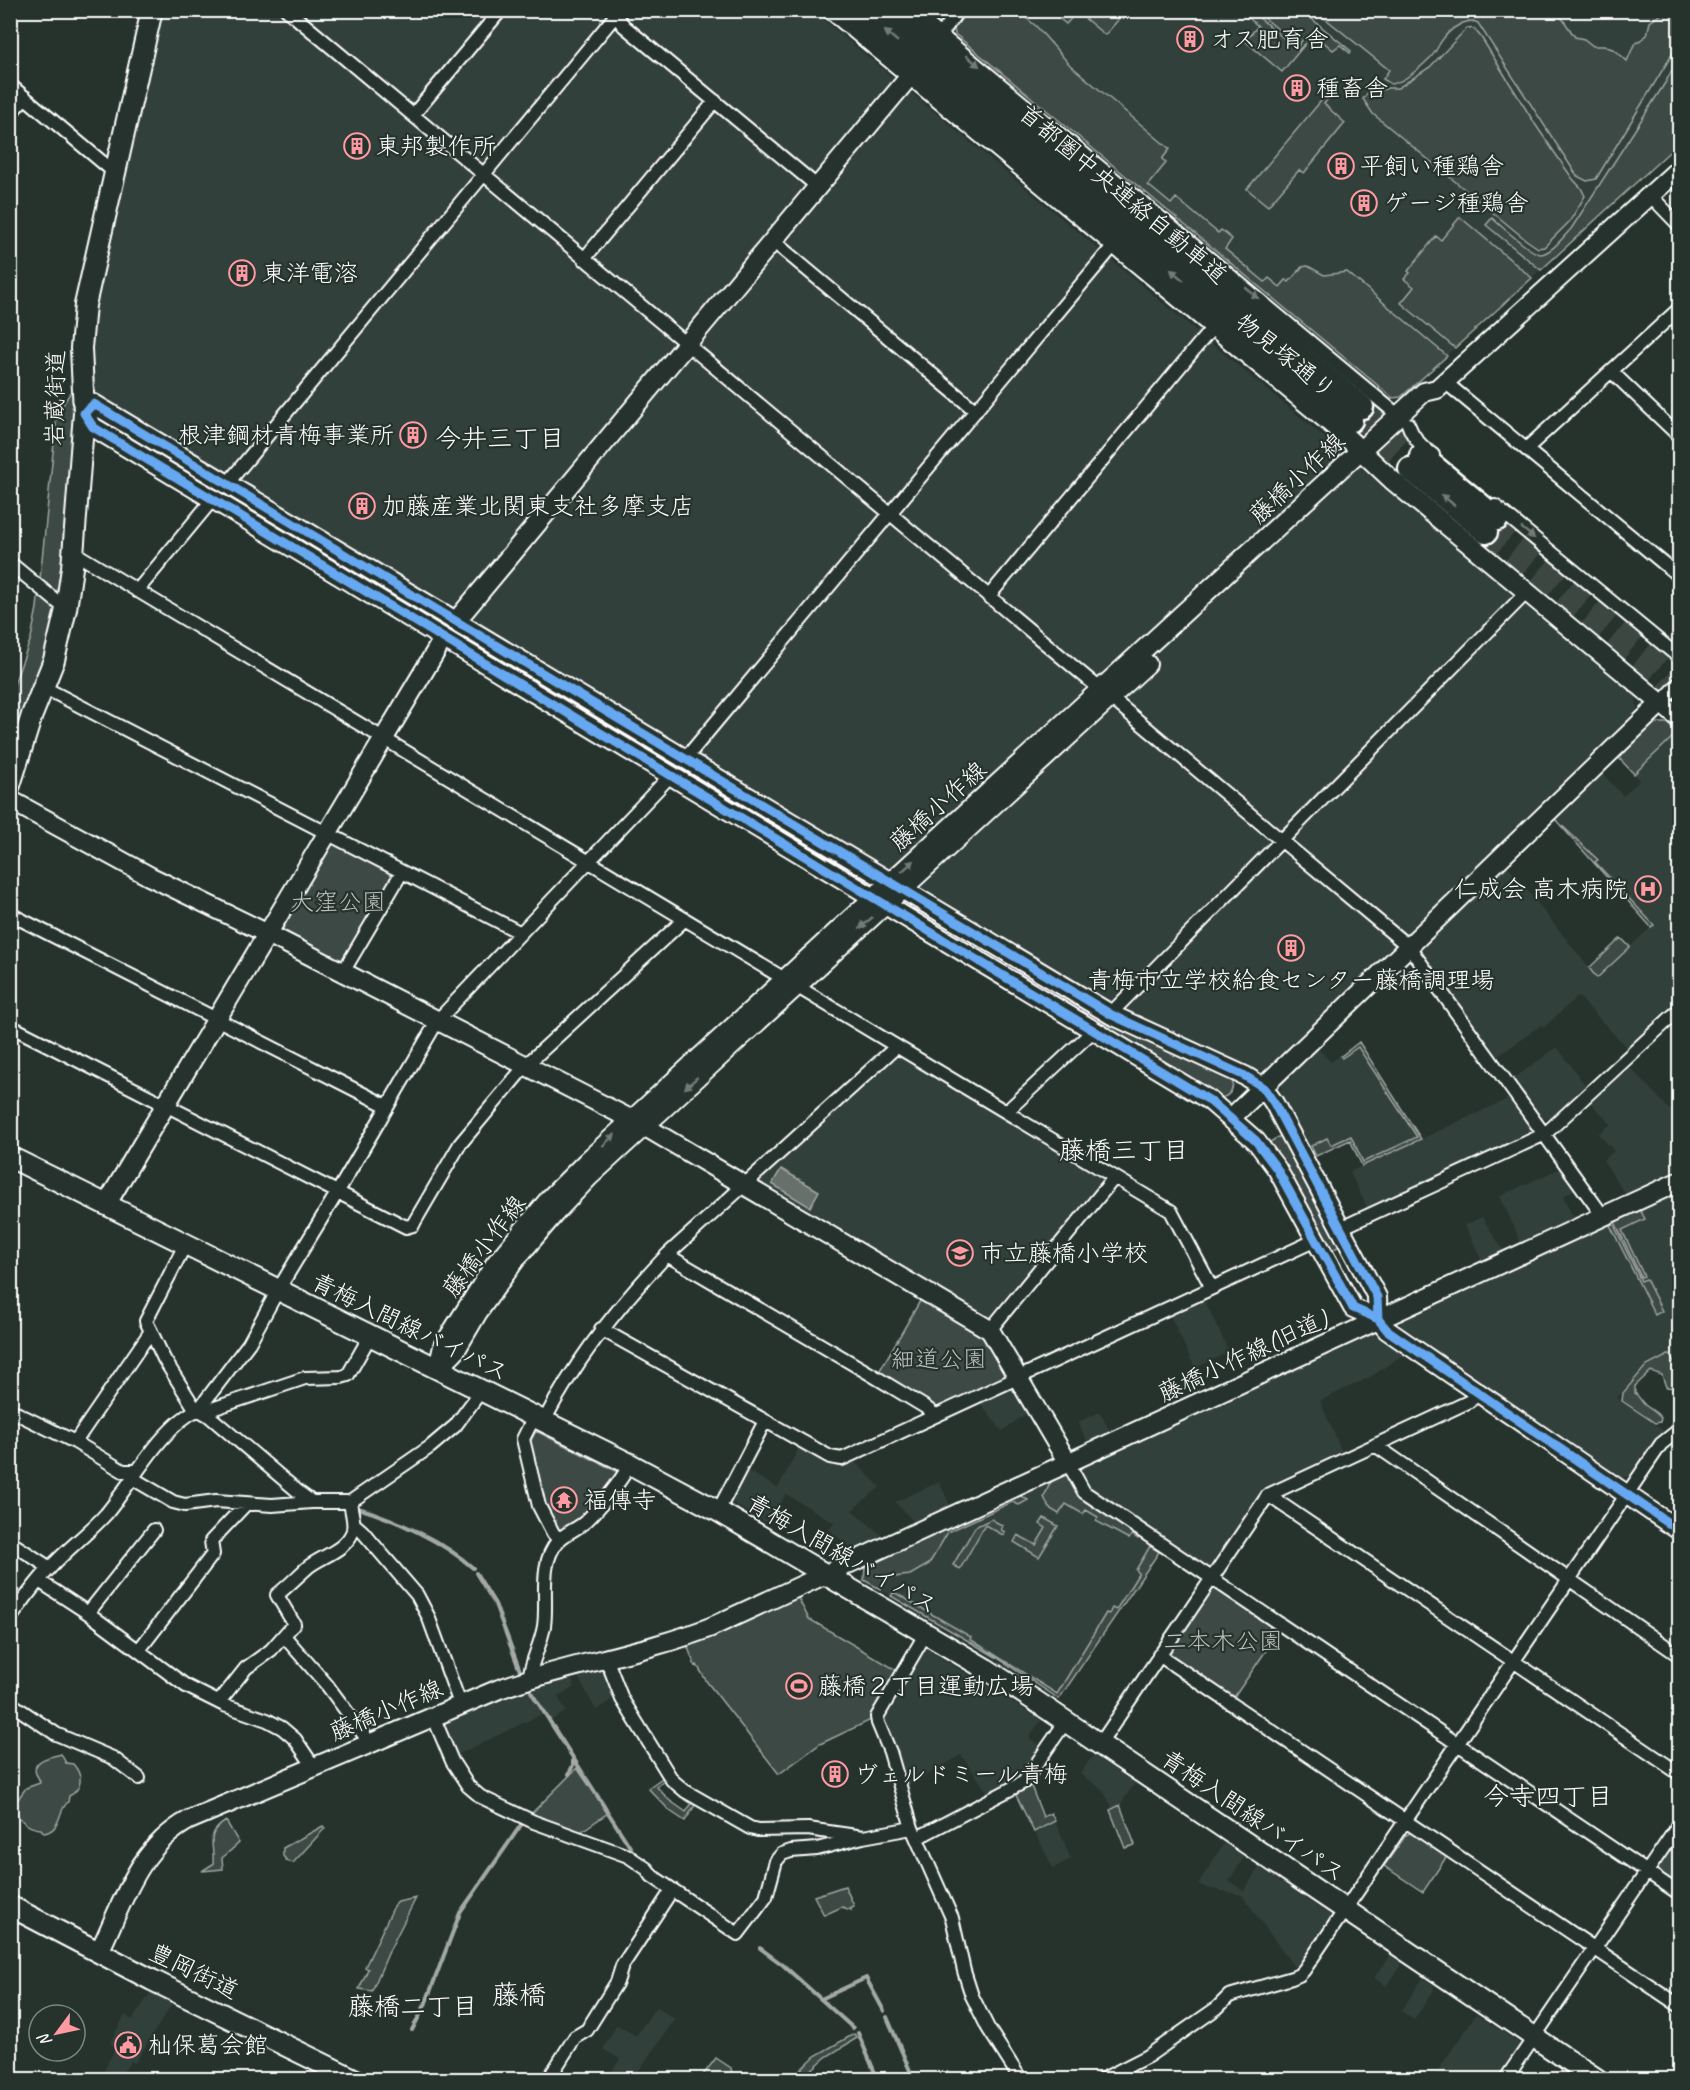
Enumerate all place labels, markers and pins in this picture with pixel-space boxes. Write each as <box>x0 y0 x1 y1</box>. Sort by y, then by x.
building icon: オス肥育舎 <box>1175 24 1205 54</box>
place label: オス肥育舎 <box>1210 24 1329 54</box>
building icon: 種畜舎 <box>1282 73 1312 103</box>
place label: 種畜舎 <box>1316 73 1388 103</box>
building icon: 東邦製作所 <box>342 131 372 161</box>
place label: 東邦製作所 <box>376 131 496 161</box>
building icon: 平飼い種鶏舎 <box>1326 151 1356 181</box>
place label: 平飼い種鶏舎 <box>1360 151 1504 181</box>
building icon: ゲージ種鶏舎 <box>1349 188 1379 218</box>
place label: ゲージ種鶏舎 <box>1384 188 1528 218</box>
building icon: 東洋電溶 <box>227 258 257 288</box>
place label: 東洋電溶 <box>262 258 358 288</box>
place label: 根津鋼材青梅事業所 <box>178 420 394 450</box>
building icon: 根津鋼材青梅事業所 <box>398 420 428 450</box>
building icon: 加藤産業北関東支社多摩支店 <box>347 491 377 521</box>
place label: 加藤産業北関東支社多摩支店 <box>382 491 694 521</box>
place label: 仁成会 高木病院 <box>1454 874 1628 904</box>
hospital icon: 仁成会 高木病院 <box>1633 874 1663 904</box>
building icon: 青梅市立学校給食センター藤橋調理場 <box>1276 933 1306 963</box>
place label: 青梅市立学校給食センター藤橋調理場 <box>1087 965 1495 995</box>
school or university icon: 市立藤橋小学校 <box>945 1238 975 1268</box>
place label: 市立藤橋小学校 <box>980 1238 1148 1268</box>
temple icon: 福傳寺 <box>549 1485 579 1515</box>
place label: 福傳寺 <box>584 1485 656 1515</box>
sports icon: 藤橋２丁目運動広場 <box>784 1671 814 1701</box>
place label: 藤橋２丁目運動広場 <box>818 1671 1034 1701</box>
building icon: ヴェルドミール青梅 <box>820 1759 850 1789</box>
place label: ヴェルドミール青梅 <box>854 1759 1068 1789</box>
public building icon: 杣保葛会館 <box>113 2030 143 2060</box>
place label: 杣保葛会館 <box>148 2030 268 2060</box>

